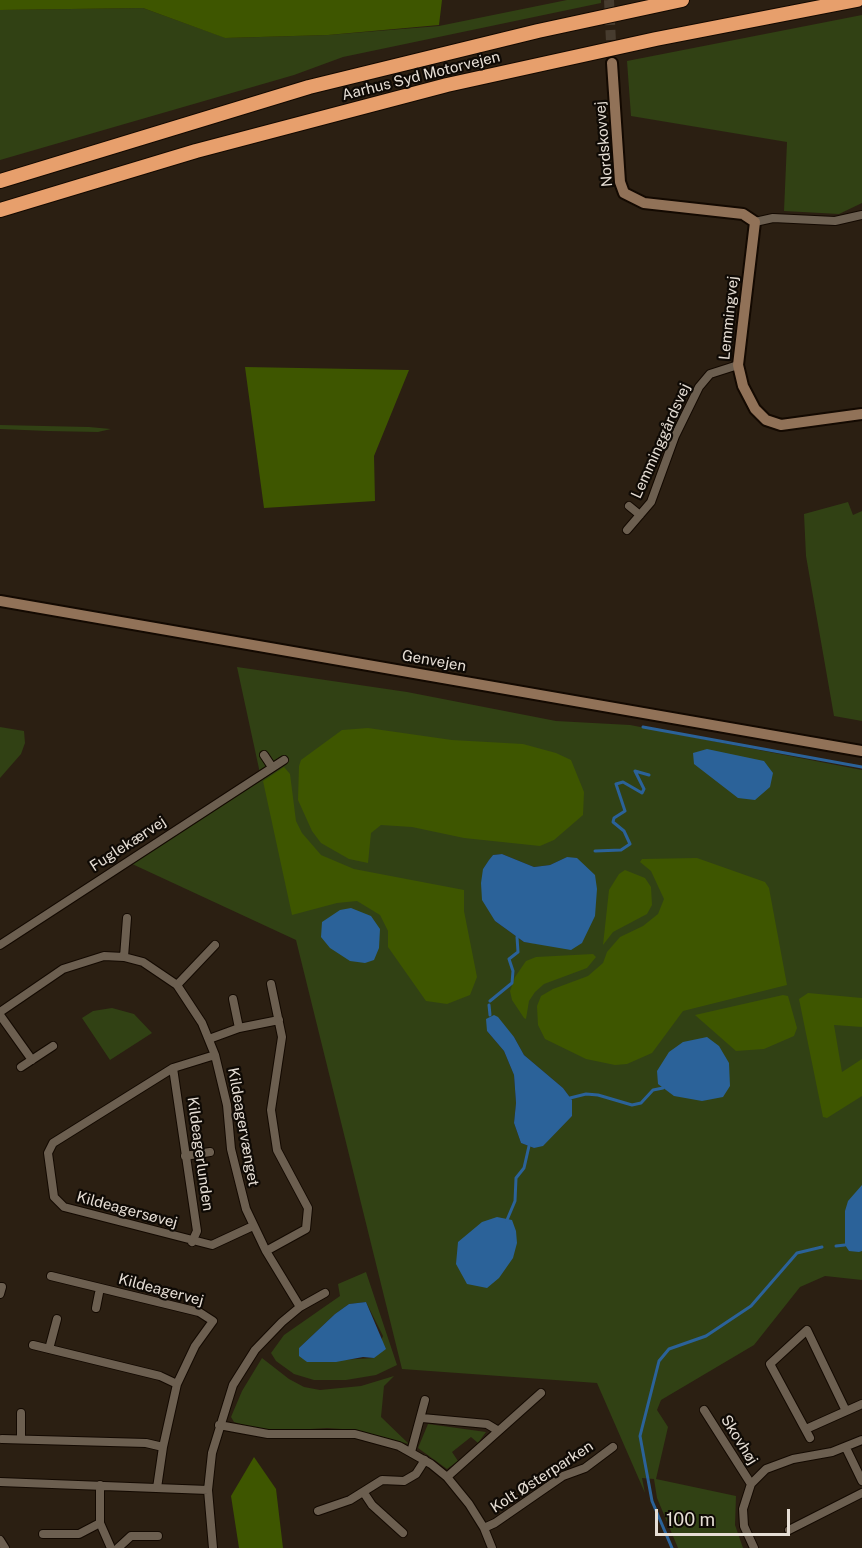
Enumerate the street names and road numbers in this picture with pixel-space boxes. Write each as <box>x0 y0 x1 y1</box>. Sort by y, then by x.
street label: Aarhus Syd Motorvejen <box>340 48 502 104</box>
street label: Nordskovvej <box>591 100 617 188</box>
street label: Lemmingvej <box>716 275 742 361</box>
street label: Lemminggårdsvej <box>628 381 694 501</box>
street label: Genvejen <box>400 647 468 675</box>
street label: Fuglekærvej <box>86 813 170 875</box>
street label: Kildeagervænget <box>224 1066 262 1188</box>
street label: Kildeagerlunden <box>183 1096 217 1212</box>
street label: Kildeagersøvej <box>75 1188 179 1232</box>
street label: Kildeagervej <box>116 1270 206 1310</box>
street label: Skovhøj <box>717 1412 761 1468</box>
street label: Kolt Østerparken <box>487 1437 597 1517</box>

